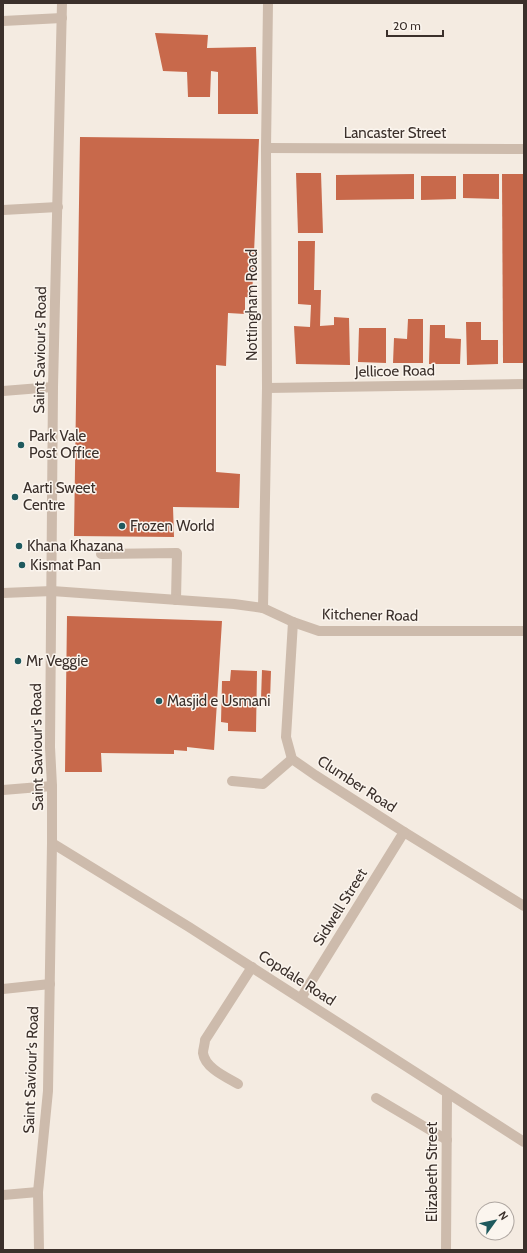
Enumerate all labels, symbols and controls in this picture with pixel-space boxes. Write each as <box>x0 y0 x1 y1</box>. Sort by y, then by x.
scale bar <box>387 12 443 38</box>
text: 20 m <box>393 18 421 33</box>
street label: Lancaster Street <box>344 124 446 142</box>
street label: Nottingham Road <box>243 249 261 361</box>
street label: Saint Saviour's Road <box>30 286 50 414</box>
street label: Jellicoe Road <box>354 361 435 381</box>
place label: Park Vale Post Office <box>29 427 100 462</box>
marker: Park Vale Post Office <box>16 440 26 450</box>
place label: Aarti Sweet Centre <box>23 479 96 514</box>
marker: Aarti Sweet Centre <box>10 492 20 502</box>
place label: Frozen World <box>130 517 215 535</box>
marker: Frozen World <box>117 521 127 531</box>
place label: Khana Khazana <box>27 537 124 555</box>
marker: Khana Khazana <box>14 541 24 551</box>
place label: Kismat Pan <box>30 556 101 574</box>
marker: Kismat Pan <box>17 560 27 570</box>
street label: Kitchener Road <box>322 605 418 625</box>
place label: Mr Veggie <box>26 652 88 670</box>
marker: Mr Veggie <box>13 656 23 666</box>
street label: Saint Saviour's Road <box>27 683 47 811</box>
place label: Masjid e Usmani <box>167 692 270 710</box>
marker: Masjid e Usmani <box>154 696 164 706</box>
street label: Clumber Road <box>314 752 400 816</box>
street label: Sidwell Street <box>309 865 371 949</box>
street label: Copdale Road <box>255 946 339 1010</box>
street label: Saint Saviour's Road <box>20 1006 42 1134</box>
street label: Elizabeth Street <box>423 1122 441 1222</box>
north arrow <box>475 1201 515 1241</box>
text: N <box>495 1208 511 1223</box>

